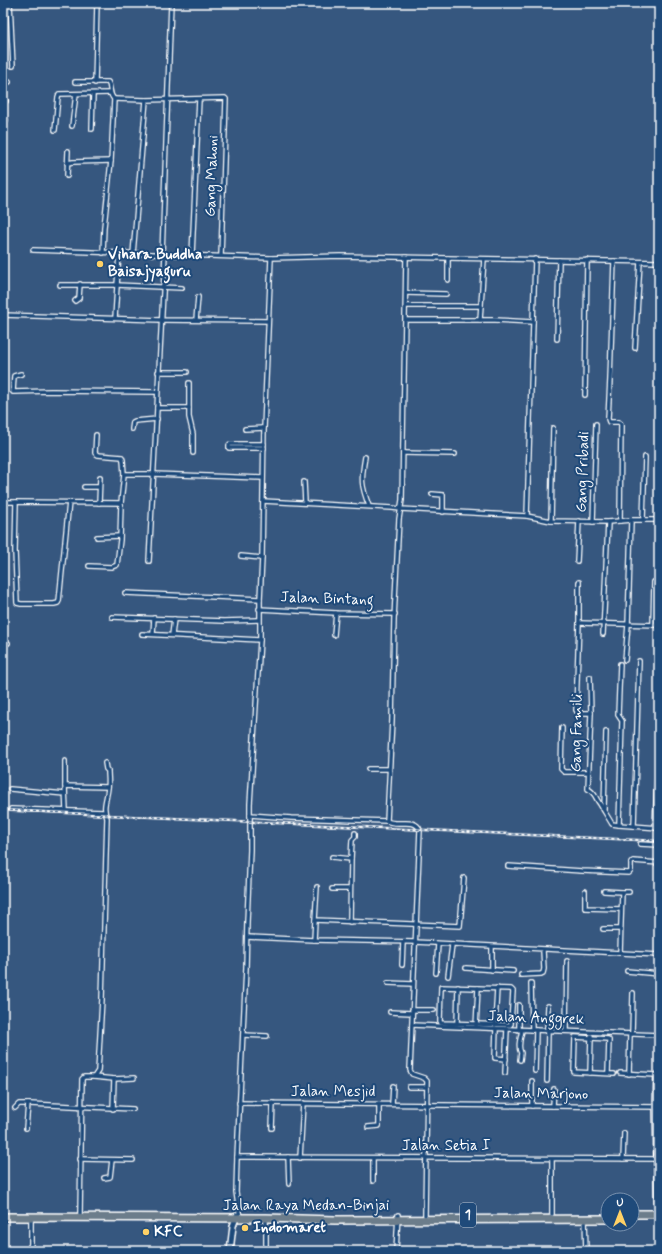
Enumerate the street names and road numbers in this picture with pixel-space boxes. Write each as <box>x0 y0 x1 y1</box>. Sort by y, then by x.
street label: Gang Mahoni <box>201 135 224 217</box>
street label: Gang Pribadi <box>572 431 595 513</box>
street label: Jalan Bintang <box>280 587 374 612</box>
street label: Gang Famili <box>566 693 589 772</box>
street label: Jalan Anggrek <box>487 1006 585 1031</box>
street label: Jalan Mesjid <box>291 1082 375 1102</box>
street label: Jalan Marjono <box>494 1083 588 1105</box>
street label: Jalan Setia I <box>402 1136 491 1156</box>
street label: Jalan Raya Medan-Binjai <box>223 1196 389 1216</box>
road number: 1 <box>460 1203 476 1227</box>

